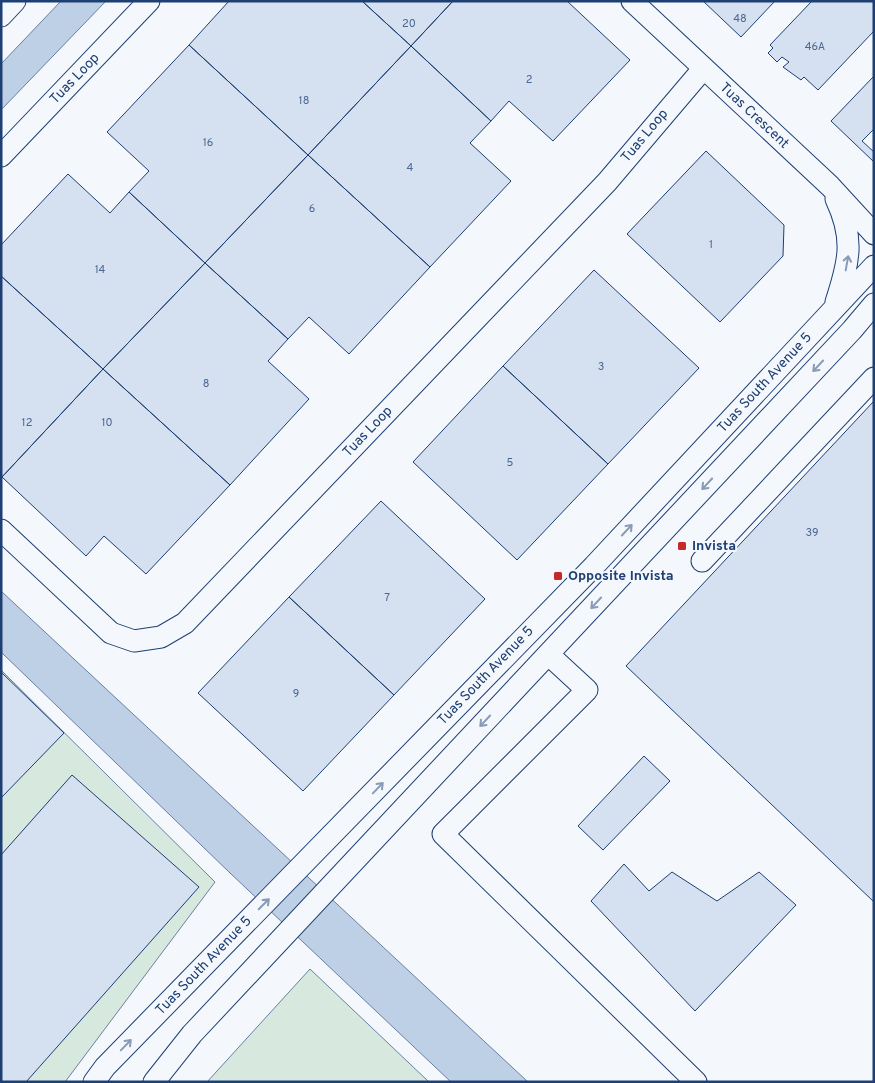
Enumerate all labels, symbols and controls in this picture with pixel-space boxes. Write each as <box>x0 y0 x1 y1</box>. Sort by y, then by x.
house number: 48 <box>733 12 747 26</box>
house number: 20 <box>402 17 416 31</box>
house number: 46A <box>805 40 825 54</box>
street label: Tuas Loop <box>47 50 104 108</box>
house number: 2 <box>526 73 532 87</box>
street label: Tuas Crescent <box>716 80 792 152</box>
house number: 18 <box>299 94 309 108</box>
street label: Tuas Loop <box>618 106 672 166</box>
house number: 16 <box>203 136 213 150</box>
house number: 4 <box>407 161 414 175</box>
house number: 6 <box>309 202 315 216</box>
house number: 1 <box>709 238 713 252</box>
one-way arrow <box>842 255 852 271</box>
house number: 14 <box>95 263 106 277</box>
street label: Tuas South Avenue 5 <box>714 329 816 437</box>
one-way arrow <box>812 359 824 372</box>
house number: 3 <box>598 360 604 374</box>
house number: 8 <box>203 377 209 391</box>
street label: Tuas Loop <box>340 403 397 461</box>
house number: 12 <box>22 416 32 430</box>
house number: 10 <box>101 416 113 430</box>
house number: 5 <box>507 456 514 470</box>
one-way arrow <box>701 478 713 491</box>
one-way arrow <box>621 524 633 537</box>
house number: 39 <box>806 526 818 540</box>
place label: Invista <box>692 538 736 555</box>
marker: Invista <box>676 540 688 552</box>
place label: Opposite Invista <box>568 568 674 585</box>
marker: Opposite Invista <box>552 570 564 582</box>
house number: 7 <box>384 591 390 605</box>
one-way arrow <box>590 596 602 609</box>
street label: Tuas South Avenue 5 <box>434 623 538 729</box>
house number: 9 <box>293 687 299 701</box>
one-way arrow <box>479 715 491 728</box>
one-way arrow <box>372 782 384 794</box>
one-way arrow <box>258 898 271 910</box>
street label: Tuas South Avenue 5 <box>152 913 256 1019</box>
one-way arrow <box>120 1040 132 1052</box>

